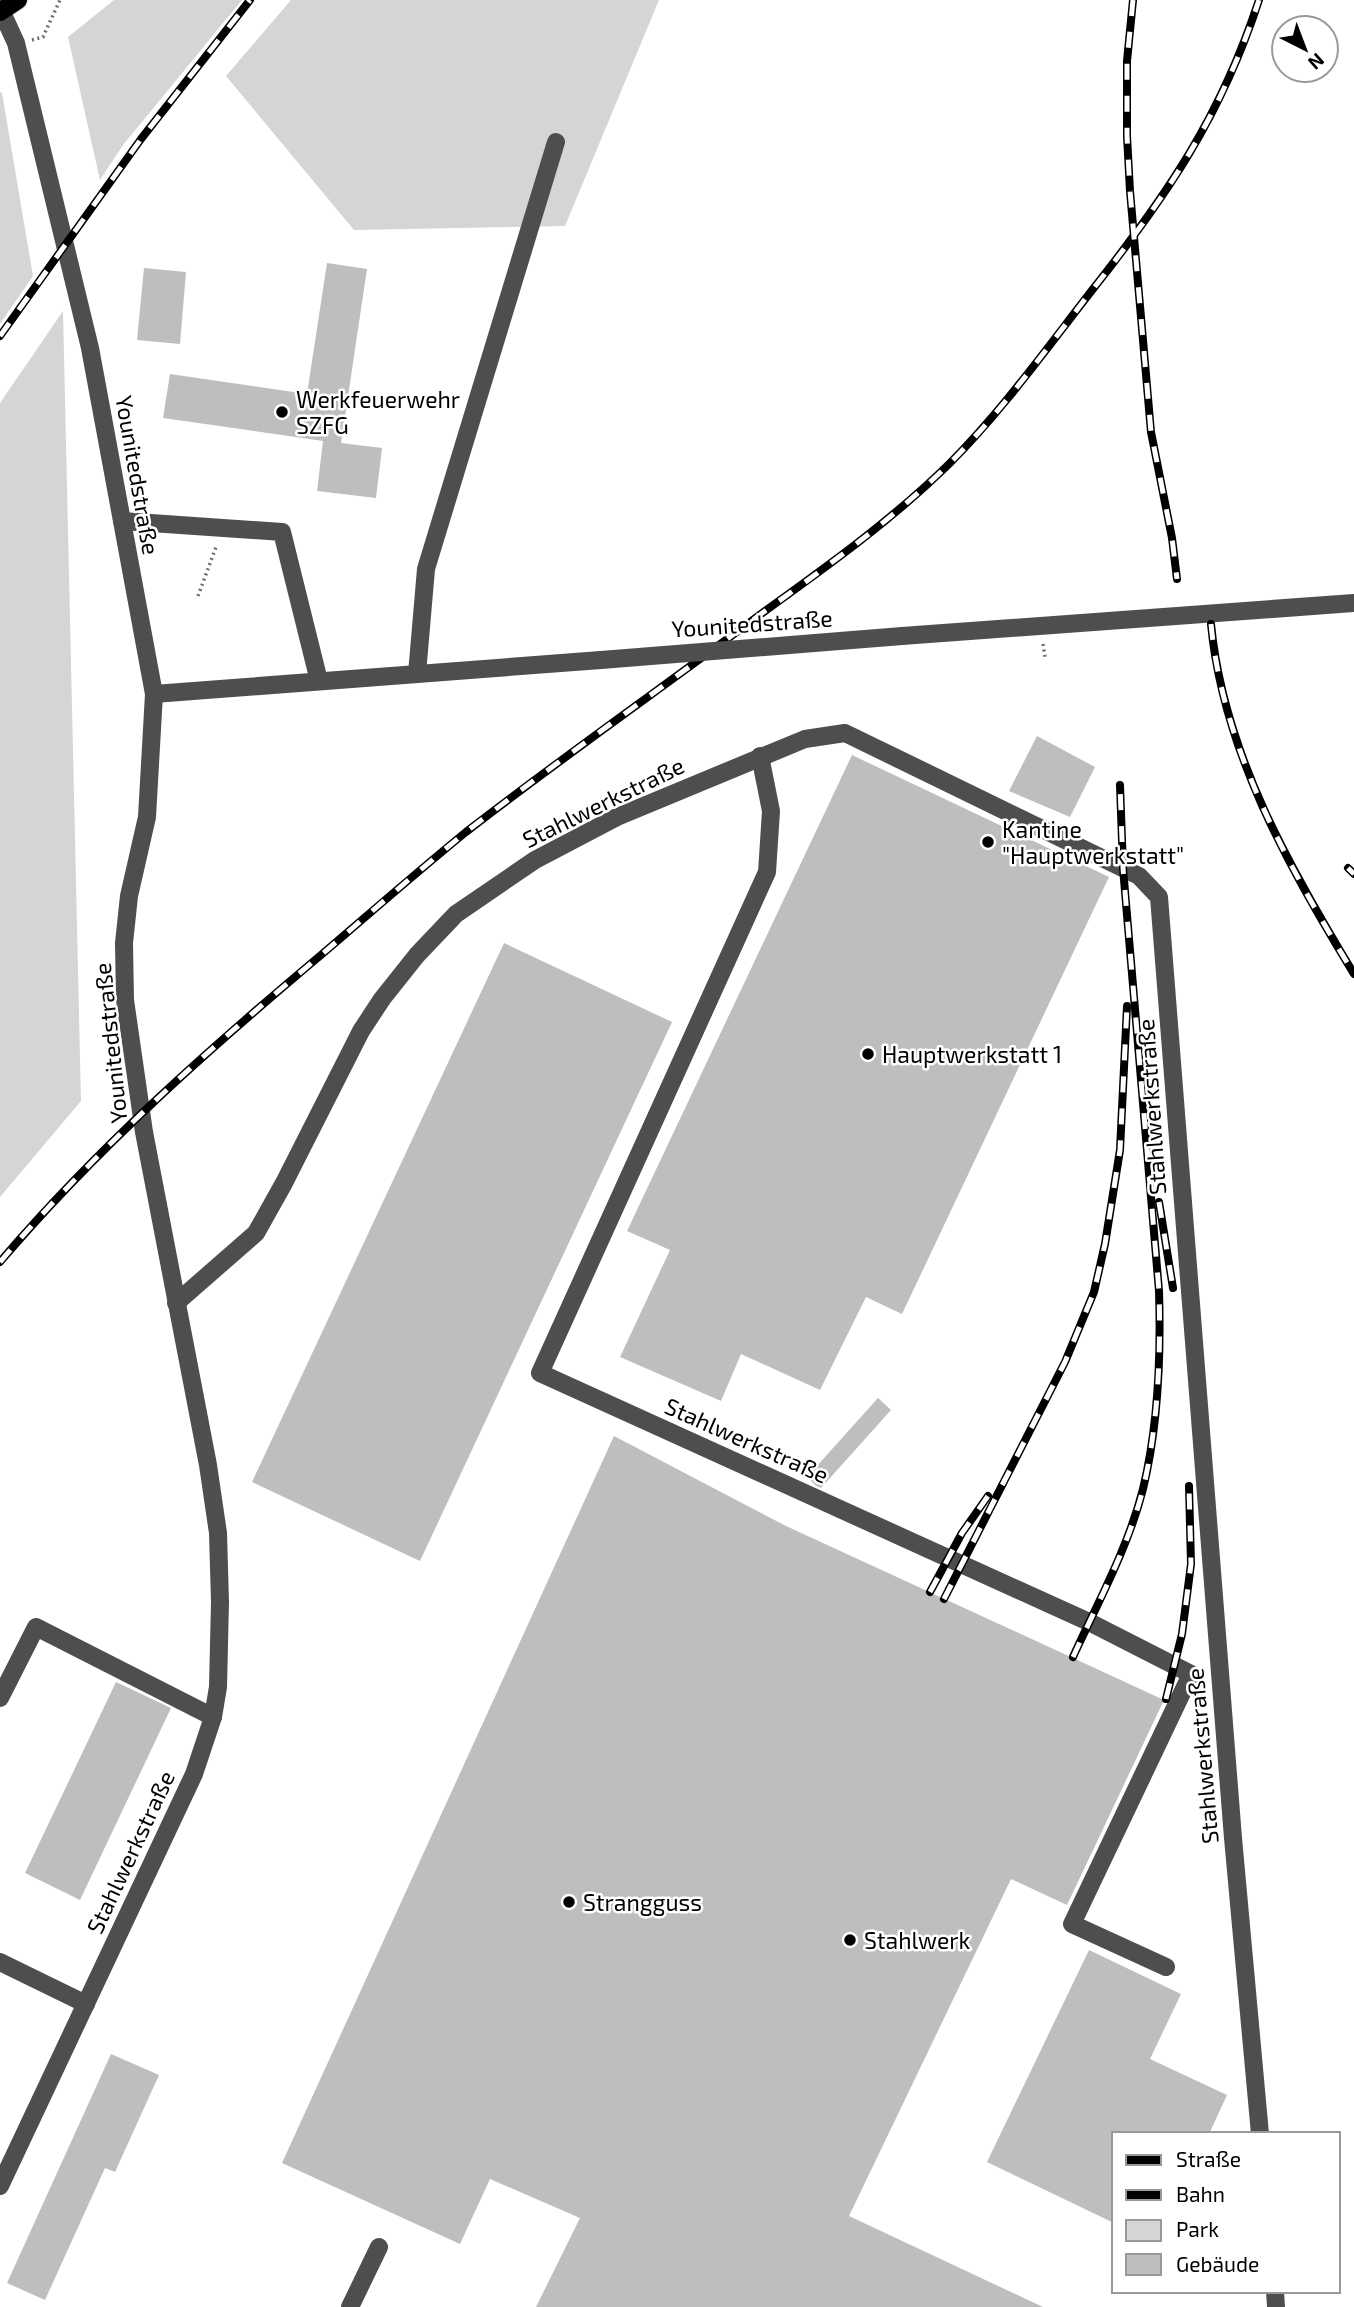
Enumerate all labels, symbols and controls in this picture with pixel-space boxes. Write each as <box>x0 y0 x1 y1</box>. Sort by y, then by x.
north arrow <box>1270 14 1340 84</box>
text: N <box>1304 49 1330 75</box>
place label: Werkfeuerwehr SZFG <box>296 385 460 439</box>
street label: Younitedstraße <box>110 393 166 557</box>
marker: Werkfeuerwehr SZFG <box>274 404 290 420</box>
street label: Younitedstraße <box>671 603 833 643</box>
street label: Stahlwerkstraße <box>518 751 688 853</box>
place label: Kantine "Hauptwerkstatt" <box>1002 815 1184 869</box>
marker: Kantine "Hauptwerkstatt" <box>980 834 996 850</box>
street label: Younitedstraße <box>88 961 132 1125</box>
street label: Stahlwerkstraße <box>1131 1018 1171 1196</box>
place label: Hauptwerkstatt 1 <box>882 1040 1062 1068</box>
marker: Hauptwerkstatt 1 <box>860 1046 876 1062</box>
street label: Stahlwerkstraße <box>661 1391 833 1489</box>
street label: Stahlwerkstraße <box>1180 1667 1224 1845</box>
street label: Stahlwerkstraße <box>80 1766 180 1938</box>
place label: Strangguss <box>583 1888 702 1916</box>
marker: Strangguss <box>561 1894 577 1910</box>
place label: Stahlwerk <box>864 1926 970 1954</box>
marker: Stahlwerk <box>842 1932 858 1948</box>
legend <box>1112 2132 1340 2293</box>
text: Straße <box>1176 2146 1241 2171</box>
text: Bahn <box>1176 2181 1225 2206</box>
text: Park <box>1176 2216 1219 2241</box>
text: Gebäude <box>1176 2251 1259 2276</box>

